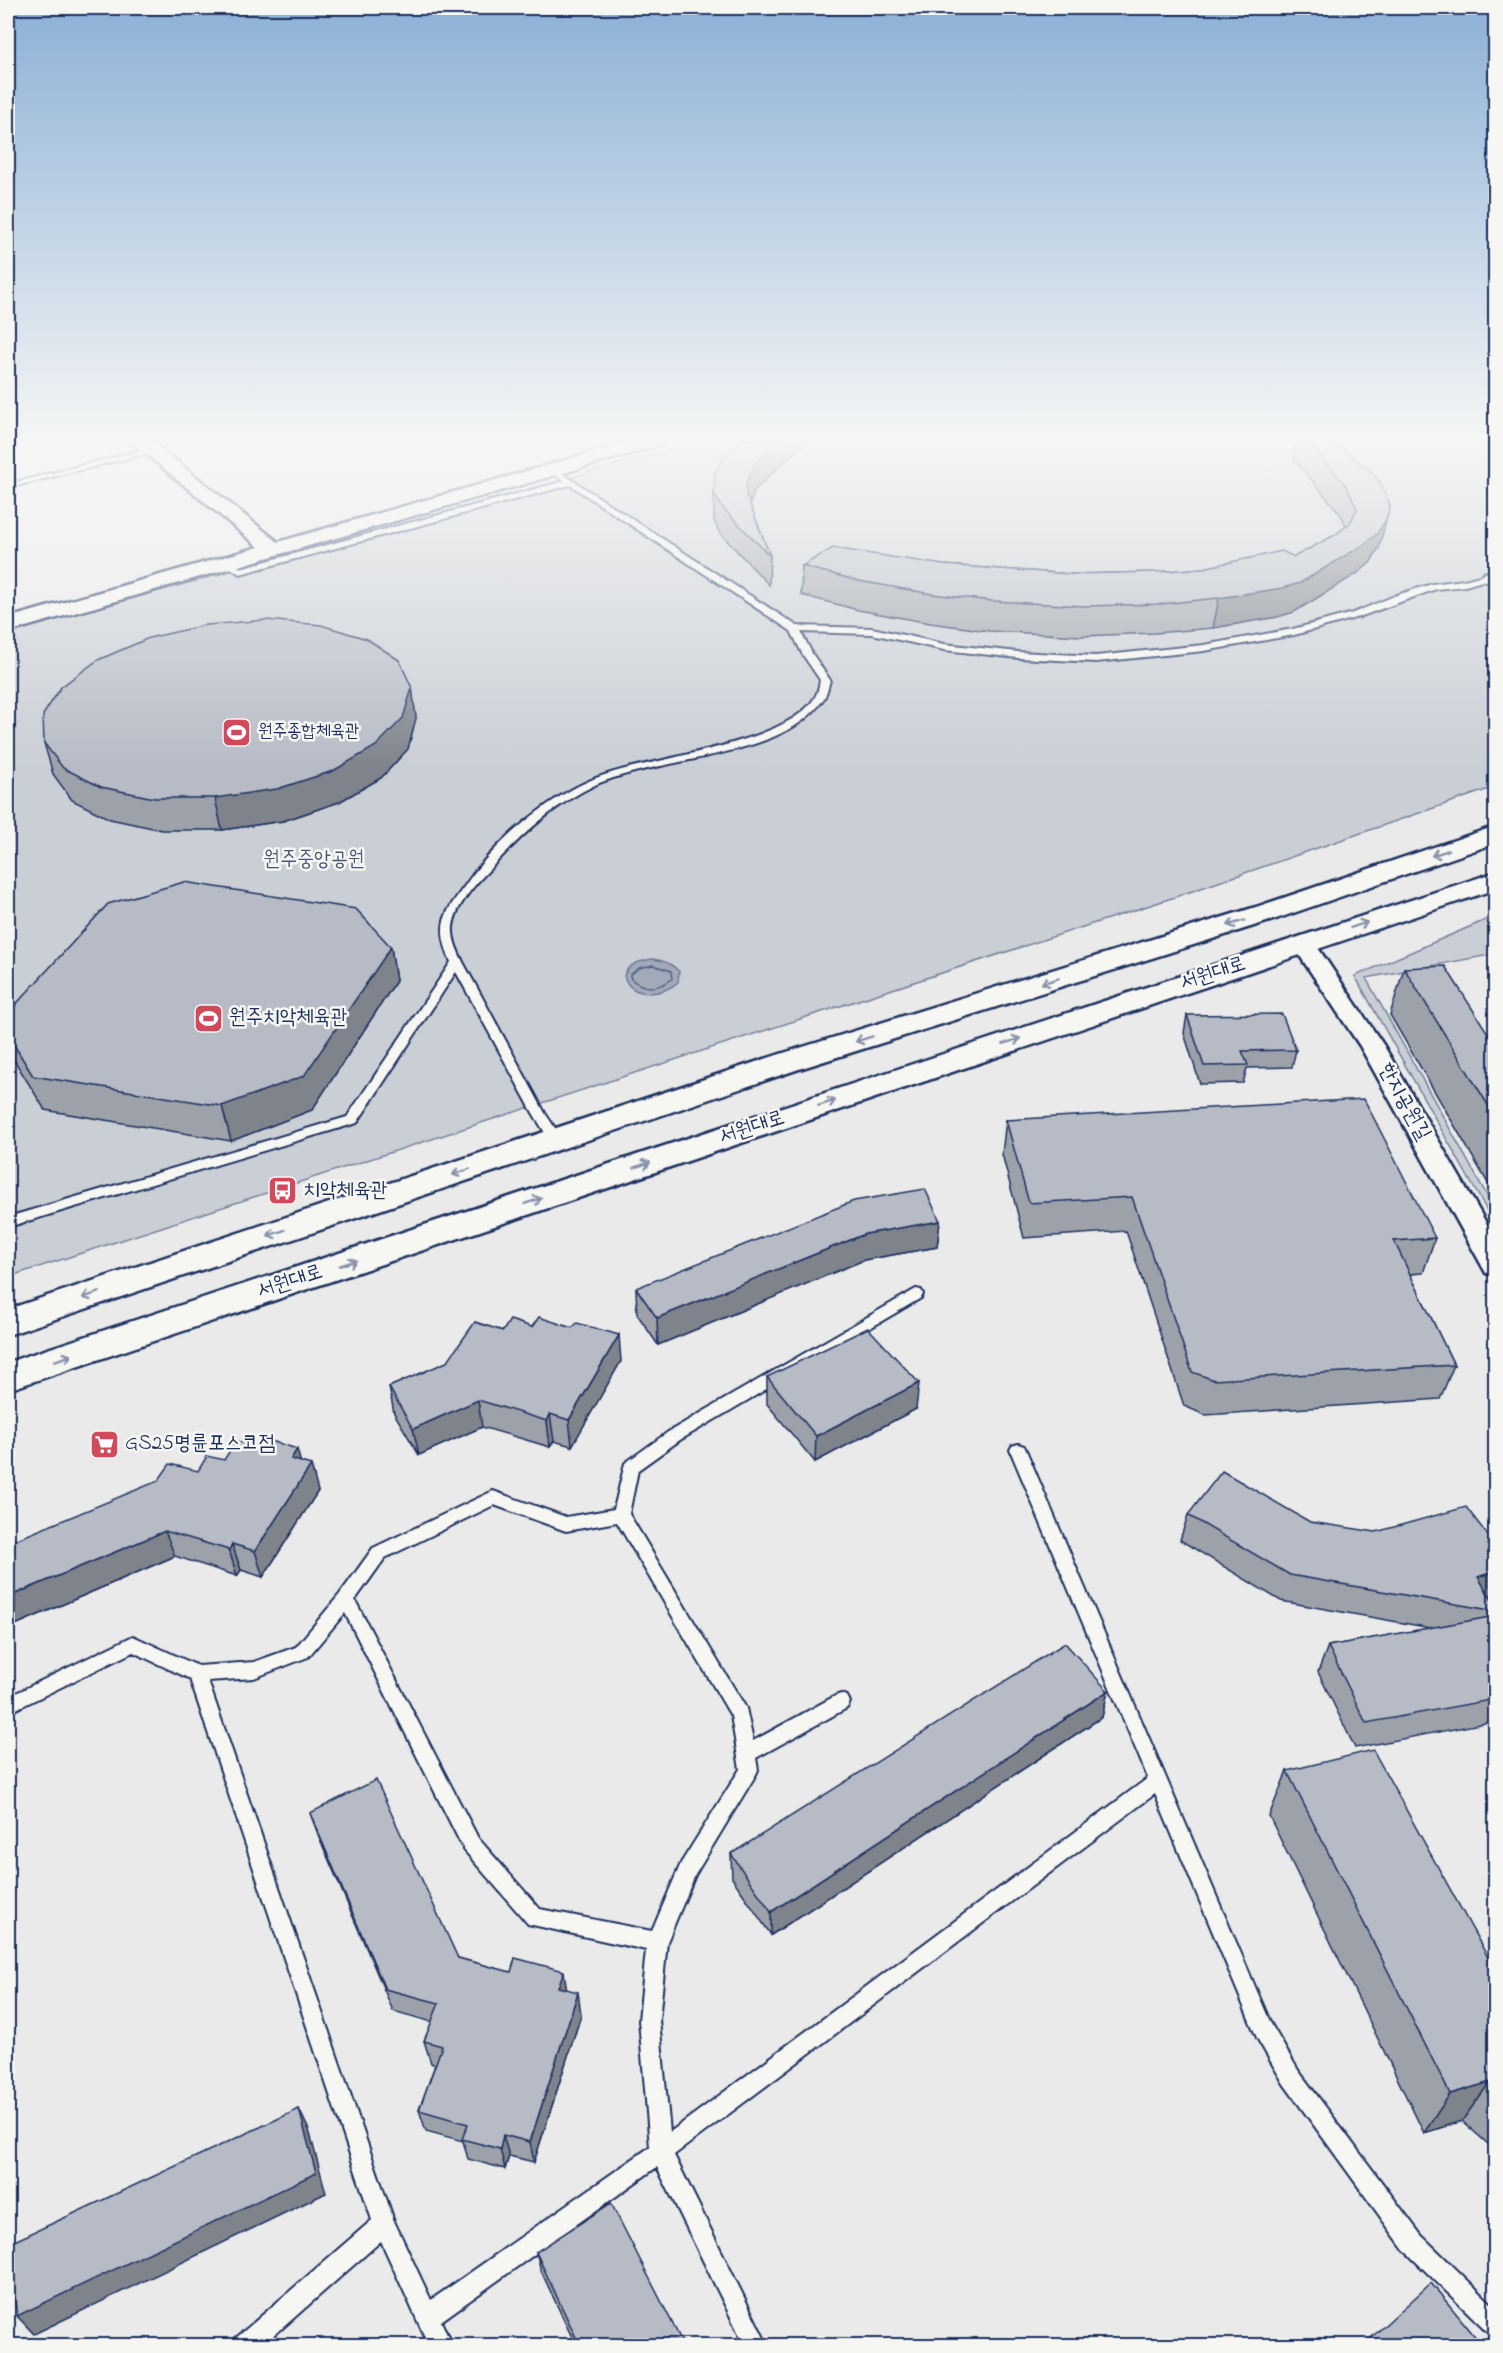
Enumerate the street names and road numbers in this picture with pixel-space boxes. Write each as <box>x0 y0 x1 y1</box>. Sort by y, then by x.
street label: 서원대로 <box>1176 949 1250 999</box>
street label: 한지공원길 <box>1370 1058 1438 1146</box>
street label: 서원대로 <box>715 1103 789 1153</box>
street label: 서원대로 <box>253 1257 327 1307</box>

